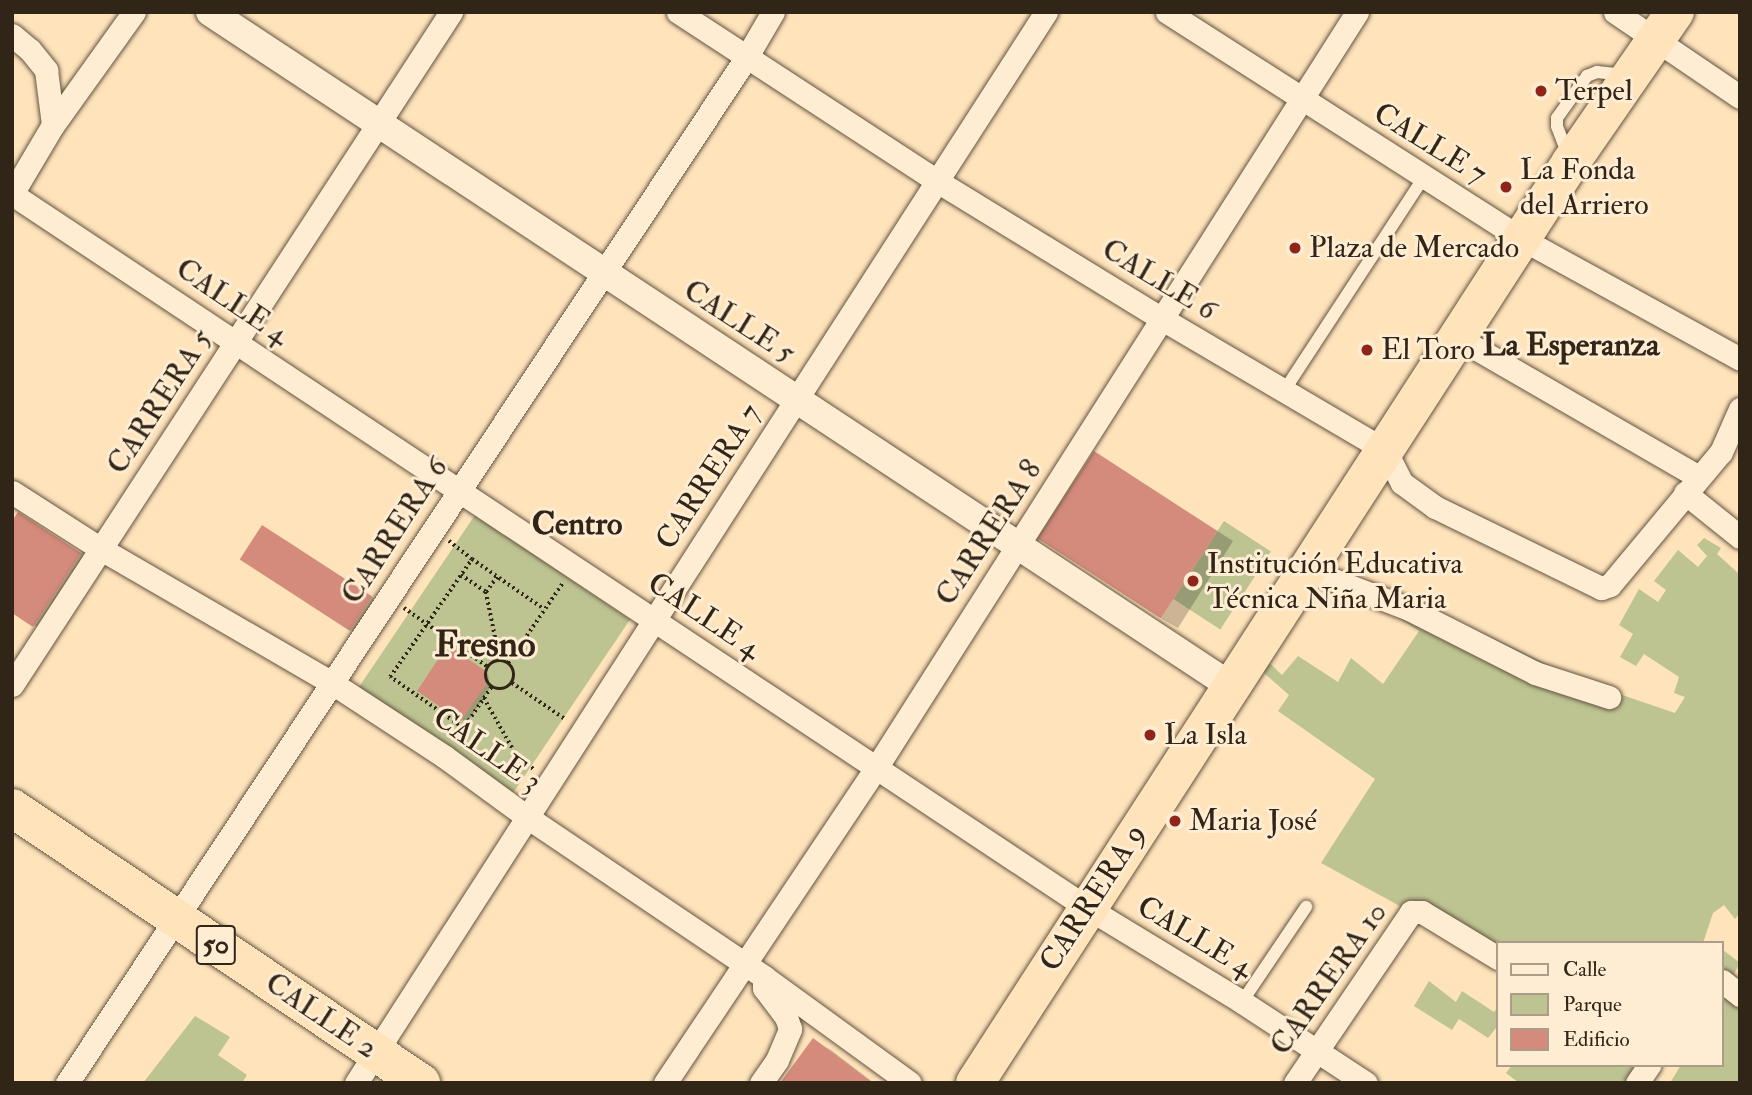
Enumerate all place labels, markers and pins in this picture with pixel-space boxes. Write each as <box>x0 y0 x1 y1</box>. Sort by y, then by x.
place label: Terpel <box>1555 73 1633 109</box>
marker: Terpel <box>1533 83 1549 99</box>
place label: La Fonda del Arriero <box>1520 152 1649 222</box>
marker: La Fonda del Arriero <box>1498 179 1514 195</box>
place label: Plaza de Mercado <box>1309 230 1519 266</box>
marker: Plaza de Mercado <box>1287 240 1303 256</box>
place label: El Toro <box>1381 332 1475 368</box>
marker: El Toro <box>1359 342 1375 358</box>
place label: Institución Educativa Técnica Niña Maria <box>1207 546 1463 616</box>
marker: Institución Educativa Técnica Niña Maria <box>1185 573 1201 589</box>
place label: La Isla <box>1164 717 1247 753</box>
marker: La Isla <box>1142 727 1158 743</box>
place label: Maria José <box>1189 803 1317 839</box>
marker: Maria José <box>1167 813 1183 829</box>

